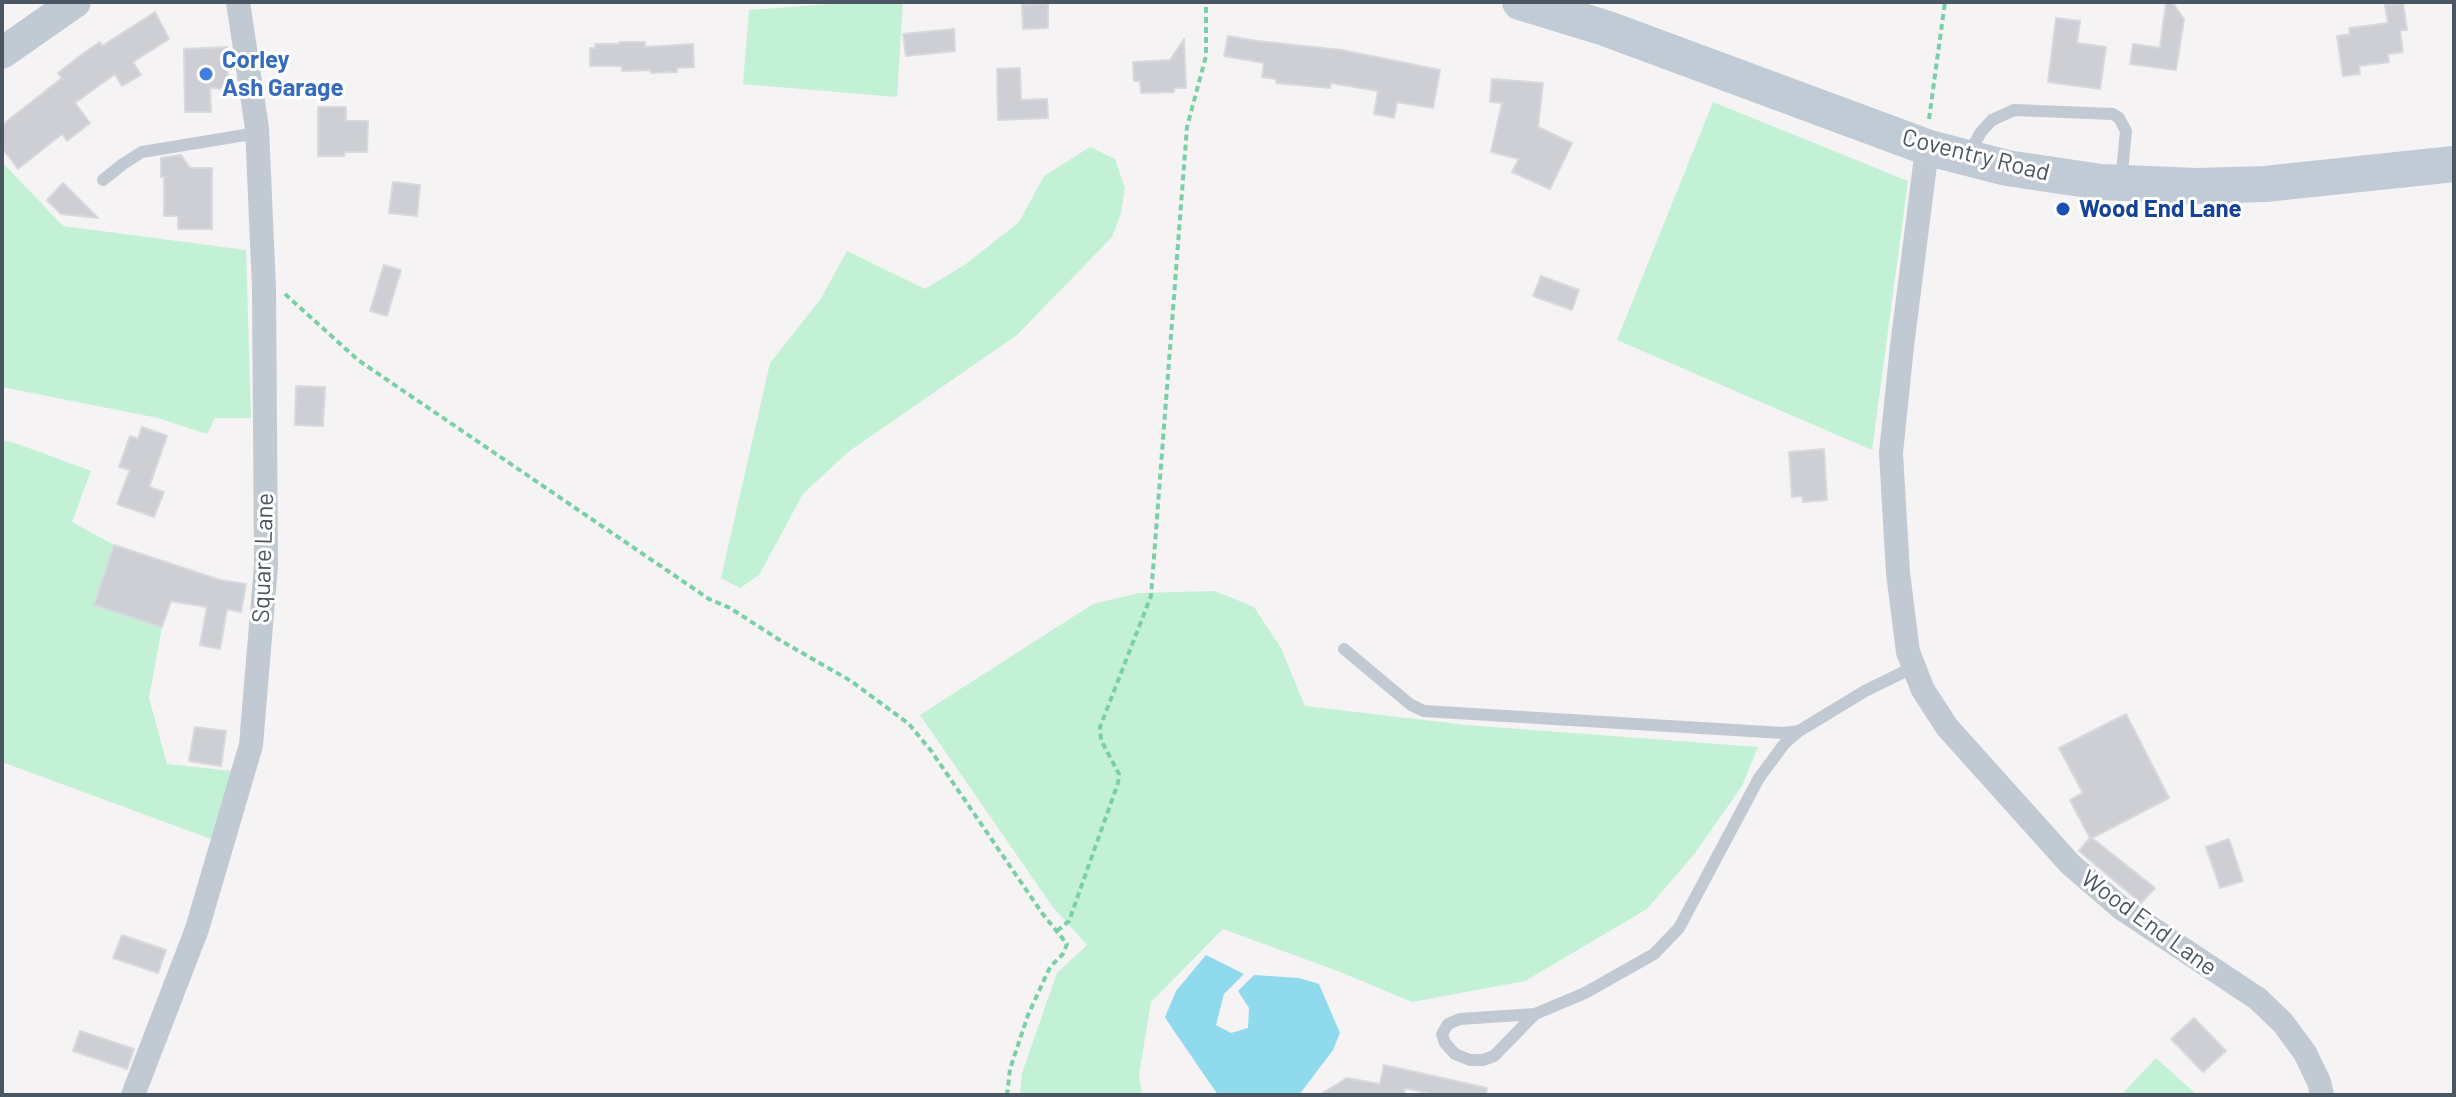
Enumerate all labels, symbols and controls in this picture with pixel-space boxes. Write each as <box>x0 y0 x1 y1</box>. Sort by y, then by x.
place label: Corley Ash Garage <box>222 46 344 102</box>
marker: Corley Ash Garage <box>197 65 215 83</box>
street label: Coventry Road <box>1899 123 2053 187</box>
place label: Wood End Lane <box>2079 195 2242 223</box>
marker: Wood End Lane <box>2054 200 2072 218</box>
street label: Square Lane <box>246 493 280 623</box>
street label: Wood End Lane <box>2076 864 2222 982</box>

